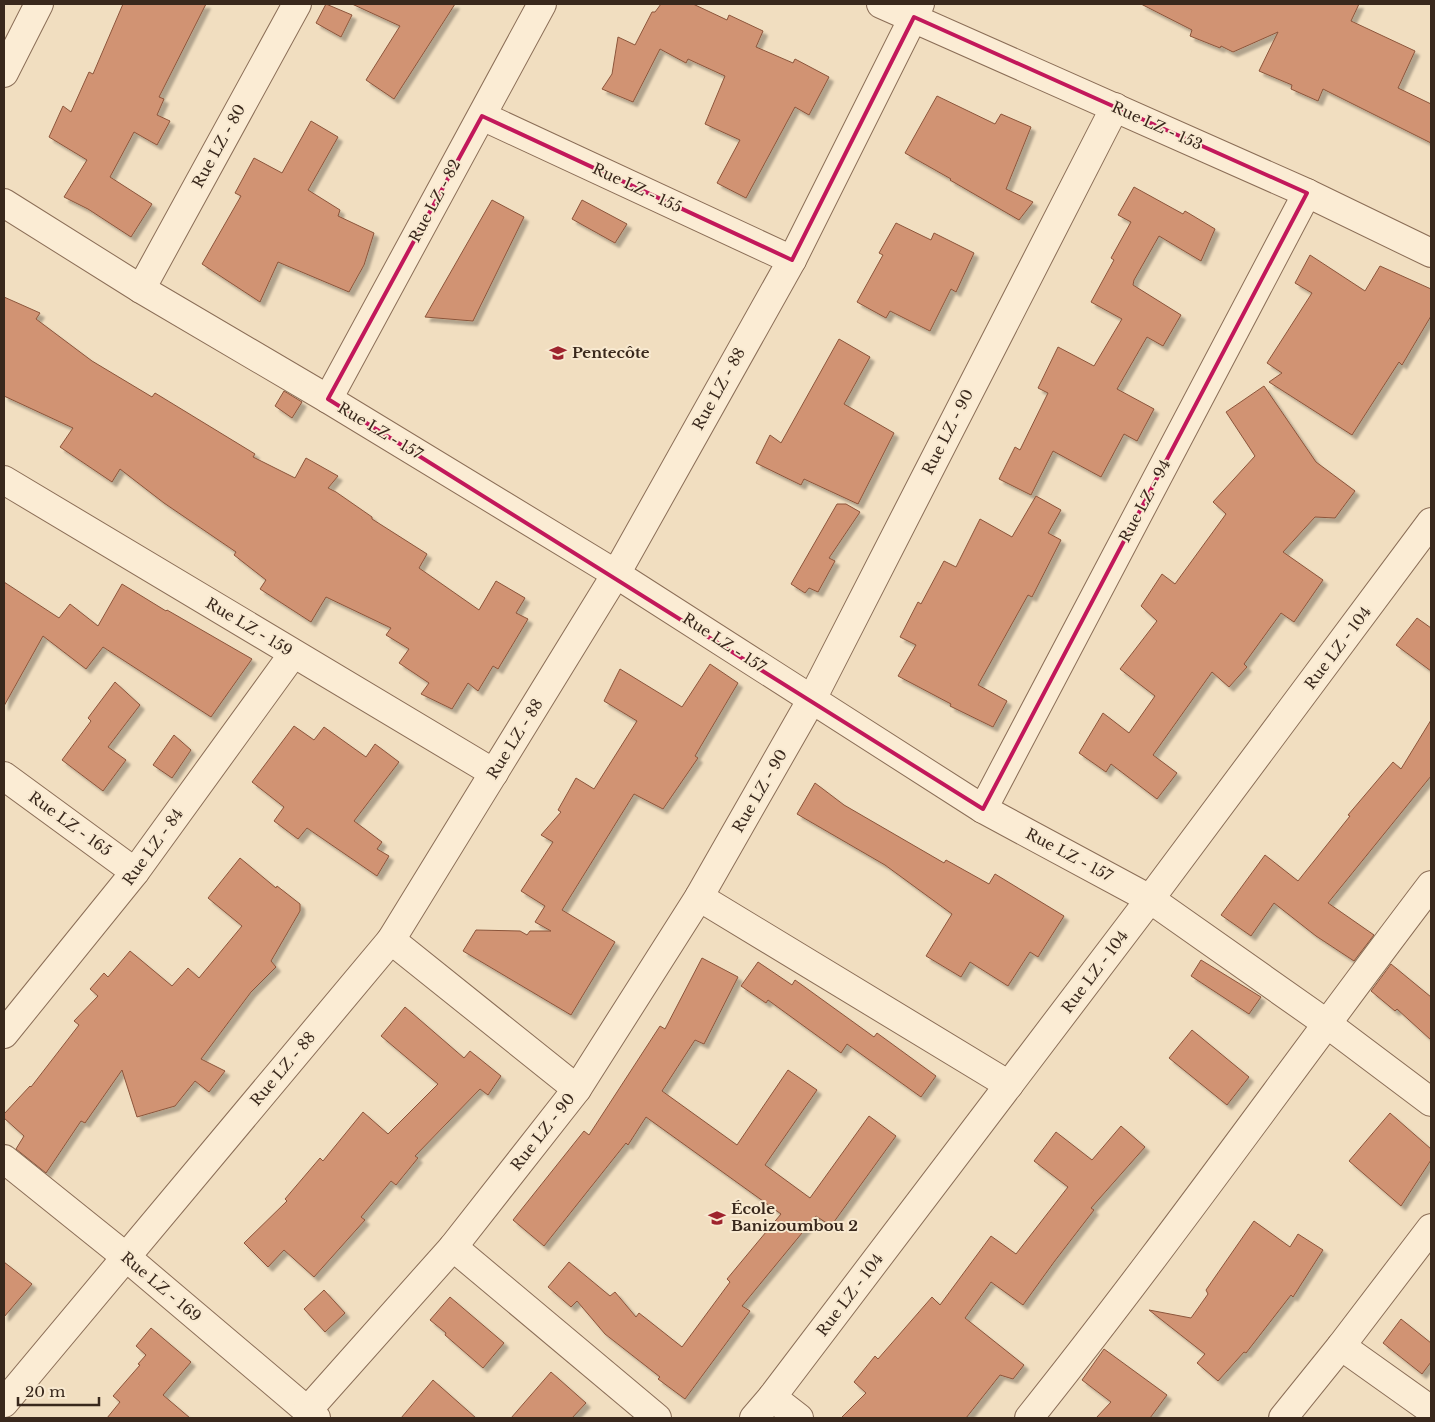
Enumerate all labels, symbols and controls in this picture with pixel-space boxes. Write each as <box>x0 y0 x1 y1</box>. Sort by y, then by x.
street label: Rue LZ - 153 <box>1109 97 1205 154</box>
street label: Rue LZ - 80 <box>188 101 249 191</box>
street label: Rue LZ - 82 <box>405 156 464 245</box>
street label: Rue LZ - 155 <box>589 159 685 217</box>
school or university icon: Pentecôte <box>548 343 568 363</box>
place label: Pentecôte <box>572 343 650 362</box>
street label: Rue LZ - 88 <box>688 344 749 433</box>
street label: Rue LZ - 90 <box>918 386 977 478</box>
street label: Rue LZ - 157 <box>334 398 426 464</box>
street label: Rue LZ - 94 <box>1115 456 1174 545</box>
street label: Rue LZ - 159 <box>203 593 296 660</box>
street label: Rue LZ - 104 <box>1300 602 1375 693</box>
street label: Rue LZ - 157 <box>679 609 770 677</box>
street label: Rue LZ - 88 <box>482 695 547 782</box>
street label: Rue LZ - 90 <box>728 746 791 836</box>
street label: Rue LZ - 165 <box>25 787 115 860</box>
street label: Rue LZ - 84 <box>118 804 187 889</box>
street label: Rue LZ - 157 <box>1023 824 1116 886</box>
street label: Rue LZ - 104 <box>1057 926 1132 1017</box>
street label: Rue LZ - 88 <box>246 1028 319 1110</box>
street label: Rue LZ - 90 <box>506 1089 579 1174</box>
place label: École Banizoumbou 2 <box>731 1199 858 1235</box>
school or university icon: École Banizoumbou 2 <box>707 1208 727 1228</box>
street label: Rue LZ - 169 <box>117 1248 205 1326</box>
street label: Rue LZ - 104 <box>812 1249 887 1340</box>
scale bar <box>18 1374 99 1406</box>
text: 20 m <box>25 1382 65 1401</box>

